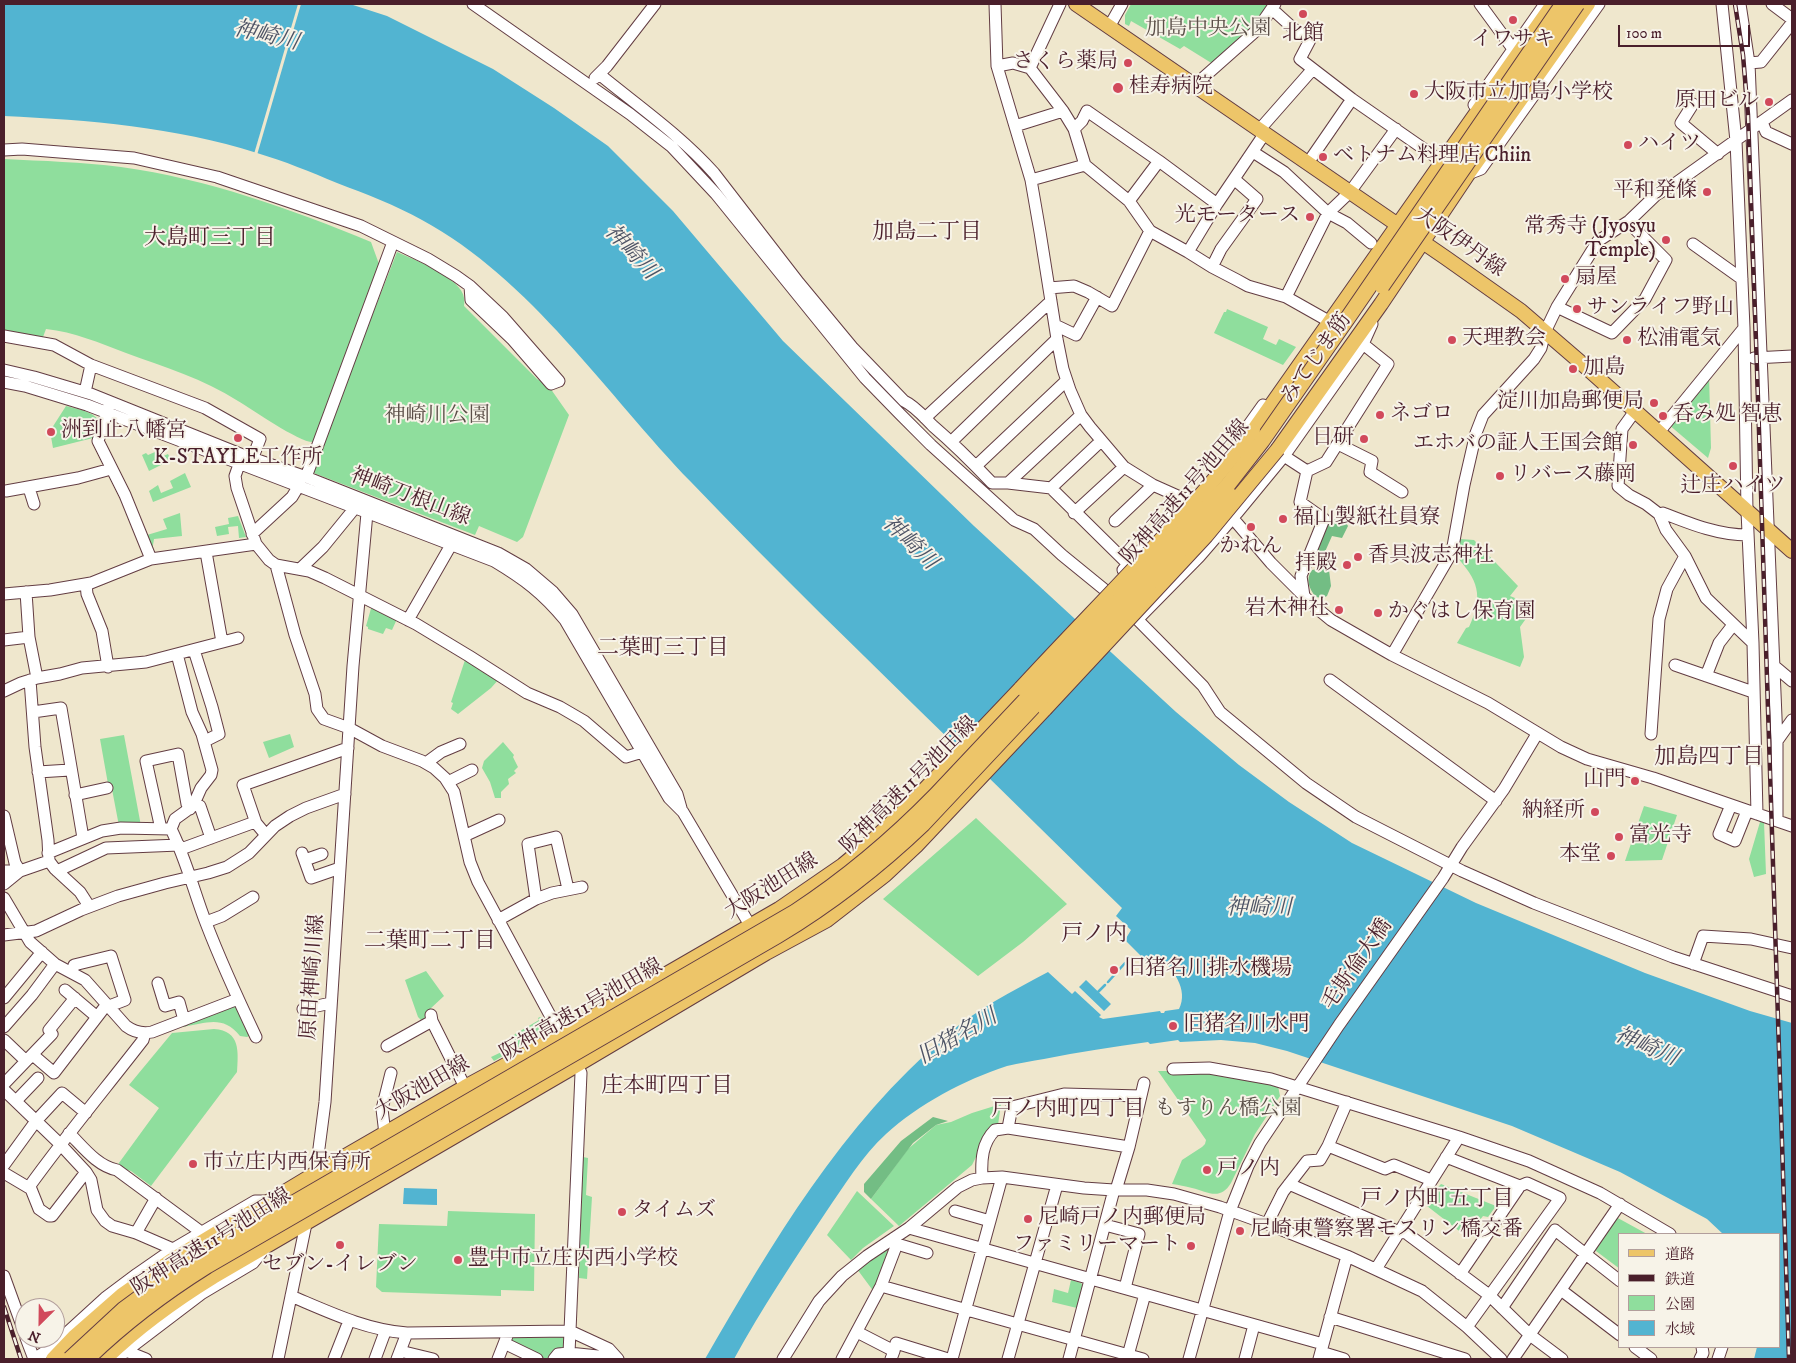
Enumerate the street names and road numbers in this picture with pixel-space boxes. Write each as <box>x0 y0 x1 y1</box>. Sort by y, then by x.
street label: 大阪伊丹線 <box>1409 203 1509 283</box>
street label: みてじま筋 <box>1277 309 1357 409</box>
street label: 阪神高速11号池田線 <box>1116 416 1256 570</box>
street label: 神崎刀根山線 <box>347 464 473 532</box>
street label: 阪神高速11号池田線 <box>836 712 984 860</box>
street label: 大阪池田線 <box>721 848 823 926</box>
street label: 原田神崎川線 <box>297 913 331 1041</box>
street label: 毛斯倫大橋 <box>1318 915 1398 1015</box>
street label: 阪神高速11号池田線 <box>496 954 668 1068</box>
street label: 大阪池田線 <box>371 1052 475 1126</box>
street label: 阪神高速11号池田線 <box>128 1184 296 1302</box>

